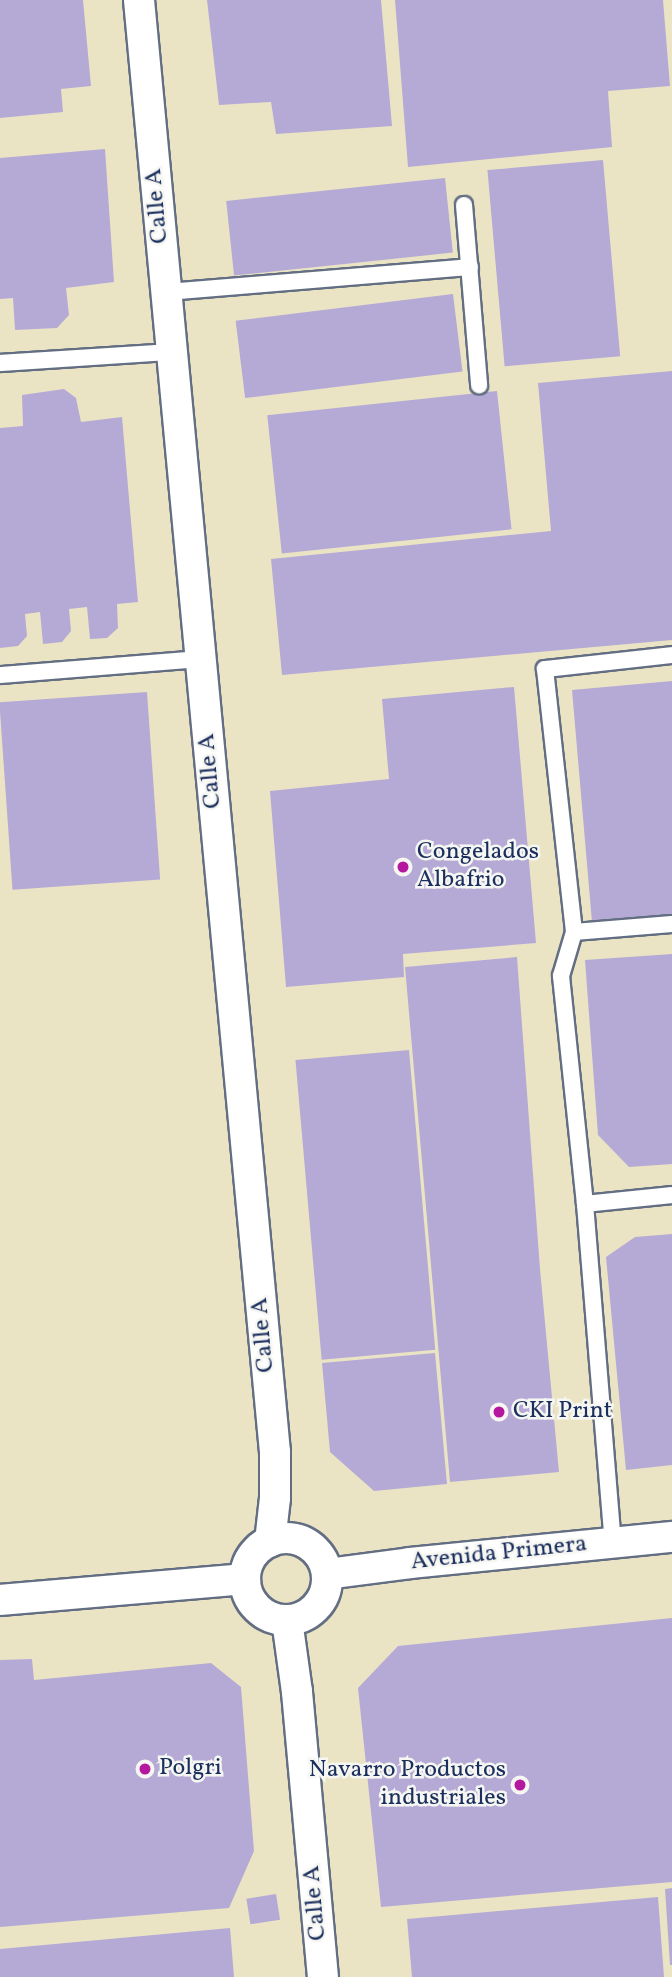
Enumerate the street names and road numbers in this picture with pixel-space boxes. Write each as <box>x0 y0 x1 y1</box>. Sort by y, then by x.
street label: Calle A <box>140 167 176 245</box>
street label: Calle A <box>193 732 229 810</box>
street label: Calle A <box>246 1296 282 1374</box>
street label: Avenida Primera <box>410 1530 588 1578</box>
street label: Calle A <box>298 1864 334 1942</box>

